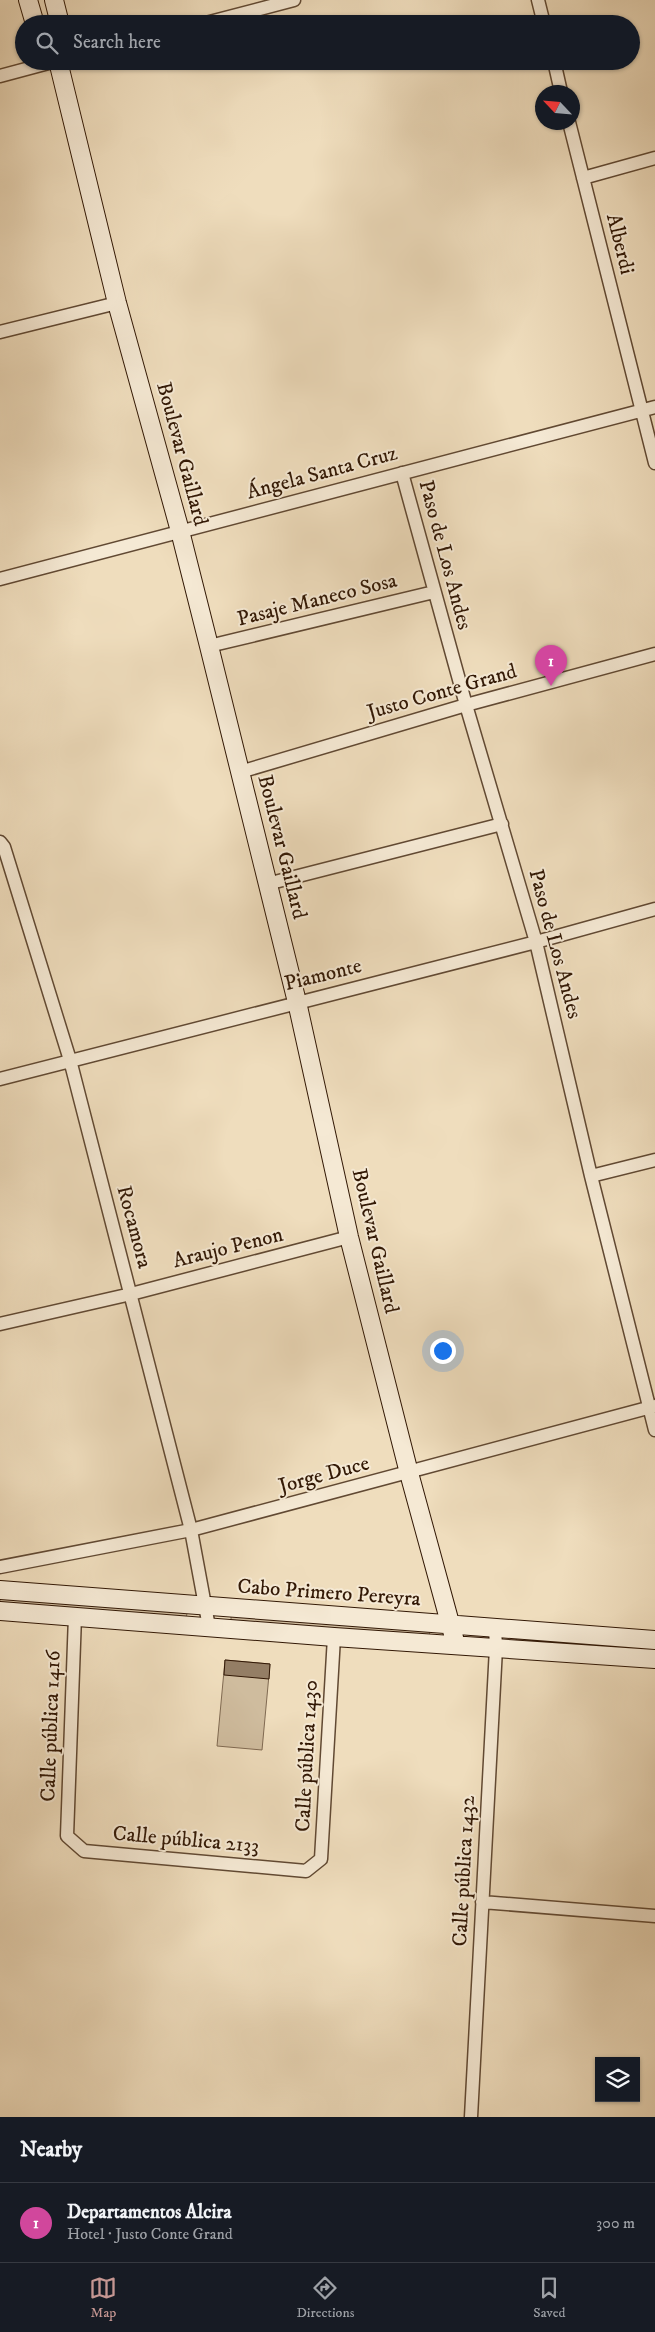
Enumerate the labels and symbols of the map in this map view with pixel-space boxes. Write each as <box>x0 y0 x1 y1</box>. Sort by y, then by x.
north arrow <box>535 85 580 130</box>
street label: Alberdi <box>600 211 640 277</box>
street label: Boulevar Gaillard <box>150 379 214 529</box>
street label: Ángela Santa Cruz <box>243 438 400 506</box>
street label: Paso de Los Andes <box>413 477 477 633</box>
street label: Pasaje Maneco Sosa <box>234 568 400 632</box>
pin: 1 <box>535 645 567 686</box>
street label: Justo Conte Grand <box>362 658 520 726</box>
street label: Boulevar Gaillard <box>252 772 313 922</box>
street label: Paso de Los Andes <box>523 866 587 1022</box>
street label: Piamonte <box>282 953 365 997</box>
street label: Boulevar Gaillard <box>346 1166 404 1316</box>
street label: Rocamora <box>110 1183 158 1271</box>
street label: Araujo Penon <box>170 1222 286 1274</box>
your location <box>430 1338 456 1364</box>
street label: Jorge Duce <box>274 1450 373 1500</box>
street label: Cabo Primero Pereyra <box>237 1574 422 1612</box>
street label: Calle pública 1416 <box>35 1649 67 1802</box>
street label: Calle pública 1430 <box>290 1679 324 1833</box>
street label: Calle pública 1432 <box>447 1794 481 1947</box>
street label: Calle pública 2133 <box>112 1821 260 1859</box>

